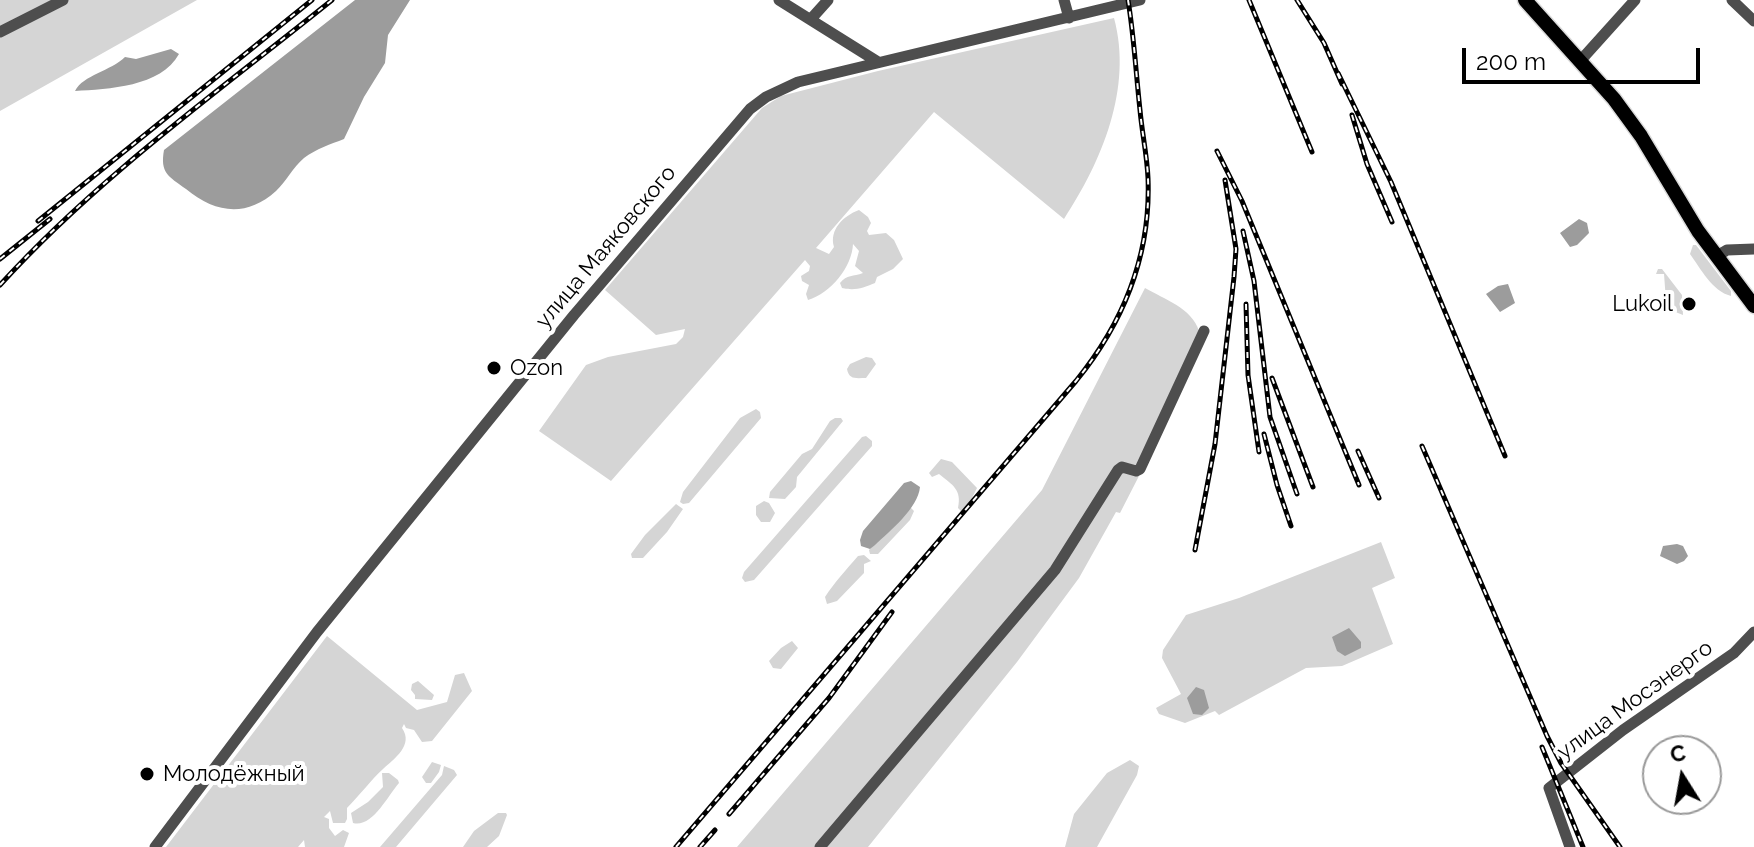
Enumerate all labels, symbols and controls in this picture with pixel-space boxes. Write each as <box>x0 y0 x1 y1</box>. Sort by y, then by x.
scale bar <box>1466 32 1704 82</box>
text: 200 m <box>1476 47 1546 76</box>
street label: улица Маяковского <box>530 160 682 334</box>
place label: Lukoil <box>1612 291 1673 317</box>
marker: Lukoil <box>1680 295 1698 313</box>
place label: Ozon <box>510 355 563 381</box>
marker: Ozon <box>485 359 503 377</box>
street label: улица Мосэнерго <box>1552 635 1718 765</box>
north arrow <box>1642 735 1722 815</box>
text: С <box>1668 739 1688 768</box>
place label: Молодёжный <box>163 761 305 787</box>
marker: Молодёжный <box>138 765 156 783</box>

